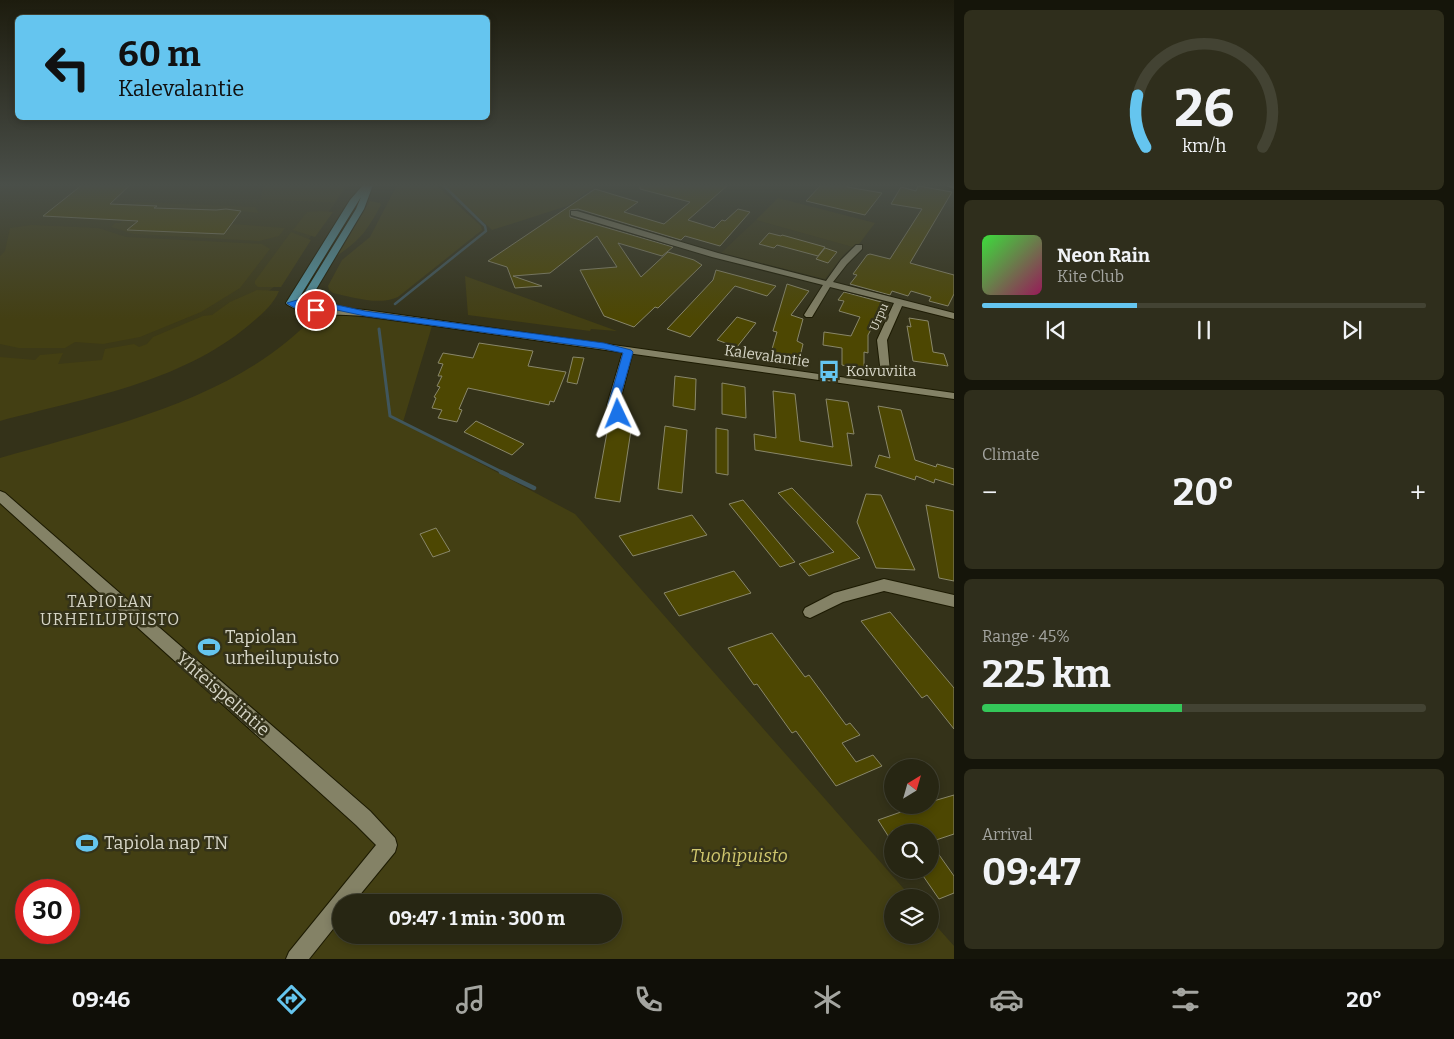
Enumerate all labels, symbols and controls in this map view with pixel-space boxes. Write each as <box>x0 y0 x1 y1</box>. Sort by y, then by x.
text: 60 m <box>118 33 201 75</box>
icon: left <box>35 35 100 100</box>
text: Kalevalantie <box>118 75 244 102</box>
text: 26 <box>1174 77 1234 140</box>
text: km/h <box>1182 135 1226 157</box>
text: Neon Rain <box>1057 244 1150 267</box>
text: Kite Club <box>1057 267 1124 286</box>
pin <box>295 289 337 331</box>
icon: arrive <box>302 296 330 324</box>
street label: Urpu <box>867 301 891 333</box>
icon: previous <box>1042 316 1070 344</box>
icon: pause <box>1190 316 1218 344</box>
icon: next <box>1338 316 1366 344</box>
street label: Kalevalantie <box>723 341 811 371</box>
bus stop icon: Koivuviita <box>816 358 842 384</box>
place label: Koivuviita <box>846 362 916 380</box>
position arrow <box>591 387 643 439</box>
text: Climate <box>982 445 1040 464</box>
text: 20° <box>1173 469 1235 515</box>
text: − <box>982 476 997 509</box>
text: + <box>1410 476 1426 509</box>
district label: TAPIOLAN URHEILUPUISTO <box>40 592 180 629</box>
place label: Tapiolan urheilupuisto <box>225 626 339 669</box>
text: Range · 45% <box>982 627 1070 646</box>
sports icon: Tapiolan urheilupuisto <box>196 634 222 660</box>
street label: Yhteispelintie <box>172 647 274 741</box>
text: 225 km <box>982 651 1111 697</box>
north arrow <box>884 759 939 814</box>
map controls <box>884 759 939 944</box>
button: search <box>884 824 939 879</box>
text: Arrival <box>982 825 1033 844</box>
sports icon: Tapiola nap TN <box>74 830 100 856</box>
place label: Tapiola nap TN <box>104 832 228 854</box>
park label: Tuohipuisto <box>690 845 788 867</box>
text: 09:47 <box>982 849 1081 895</box>
speed limit sign: 30 <box>15 879 80 944</box>
button: layers <box>884 889 939 944</box>
text: 09:47 · 1 min · 300 m <box>389 907 565 930</box>
icon: directions <box>274 982 309 1017</box>
icon: music <box>453 982 488 1017</box>
icon: phone <box>631 982 666 1017</box>
icon: climate <box>810 982 845 1017</box>
icon: car <box>989 982 1024 1017</box>
icon: filters <box>1168 982 1203 1017</box>
text: 09:46 <box>72 986 130 1013</box>
text: 20° <box>1346 986 1382 1013</box>

